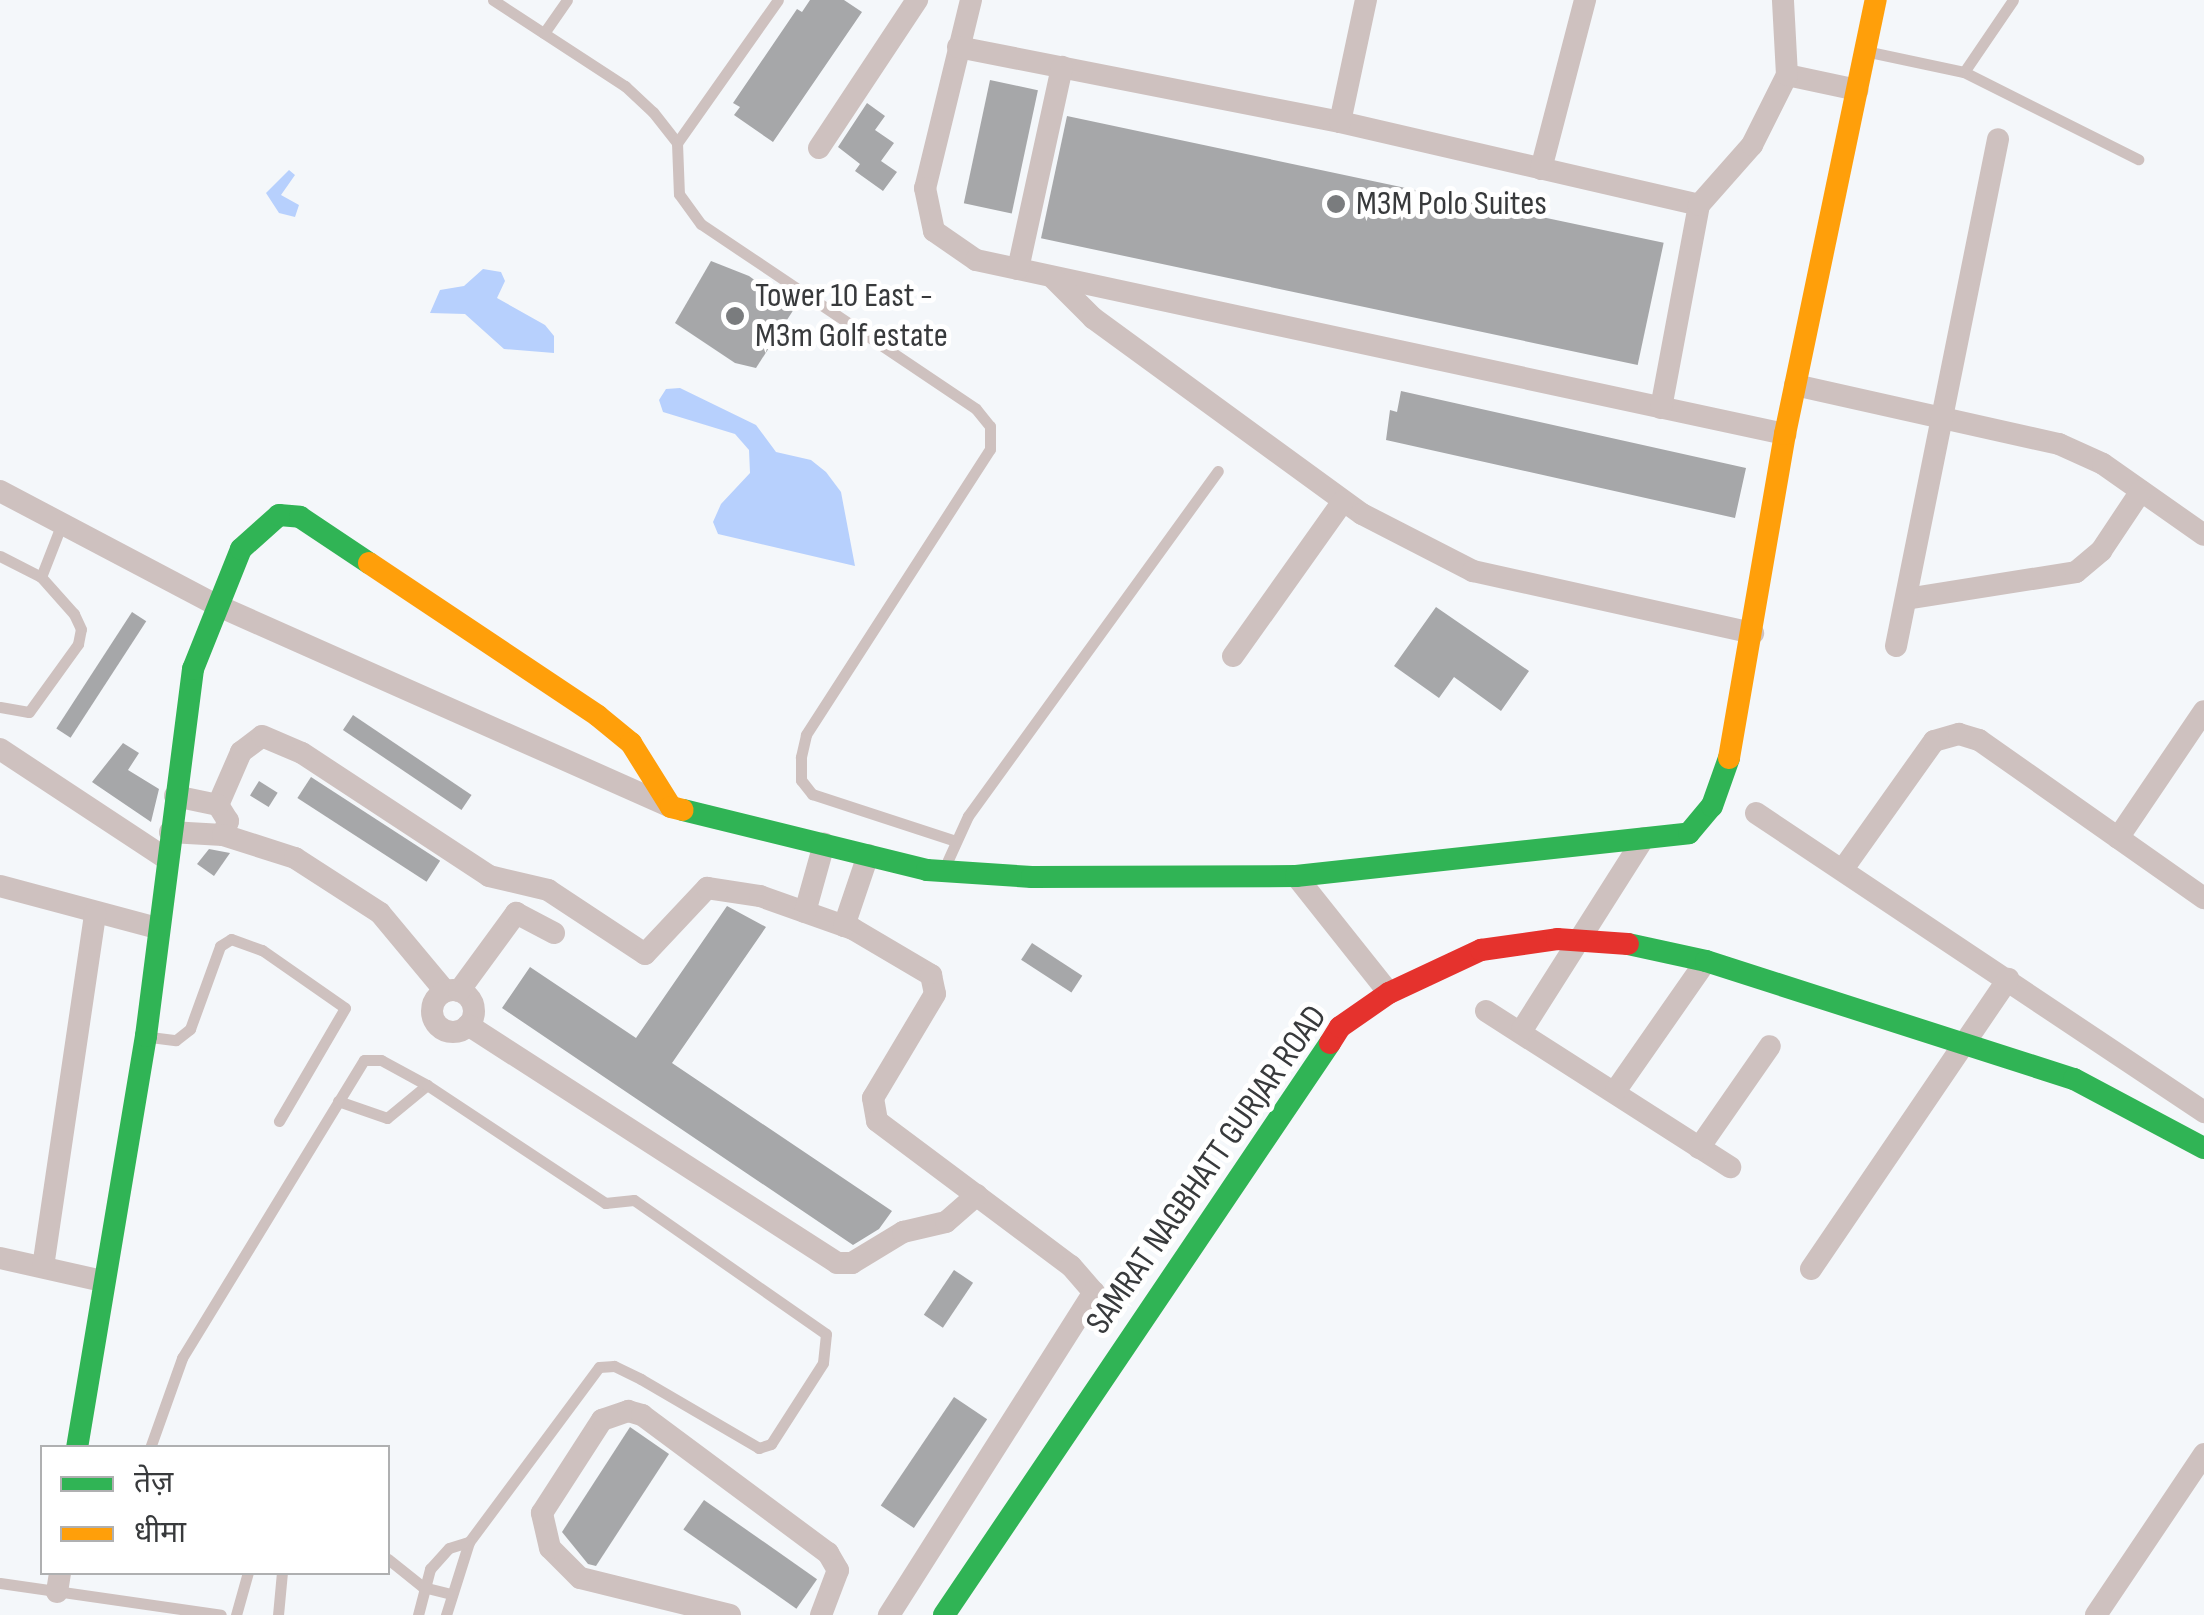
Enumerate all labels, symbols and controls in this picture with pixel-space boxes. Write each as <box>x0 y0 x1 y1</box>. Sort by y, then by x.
place label: M3M Polo Suites <box>1356 183 1547 225</box>
marker: M3M Polo Suites <box>1325 193 1347 215</box>
place label: Tower 10 East - M3m Golf estate <box>755 275 948 357</box>
marker: Tower 10 East - M3m Golf estate <box>724 305 746 327</box>
street label: SAMRAT NAGBHATT GURJAR ROAD <box>1078 998 1336 1342</box>
legend <box>40 1445 390 1575</box>
text: तेज़ <box>134 1465 173 1501</box>
text: धीमा <box>134 1515 186 1551</box>

